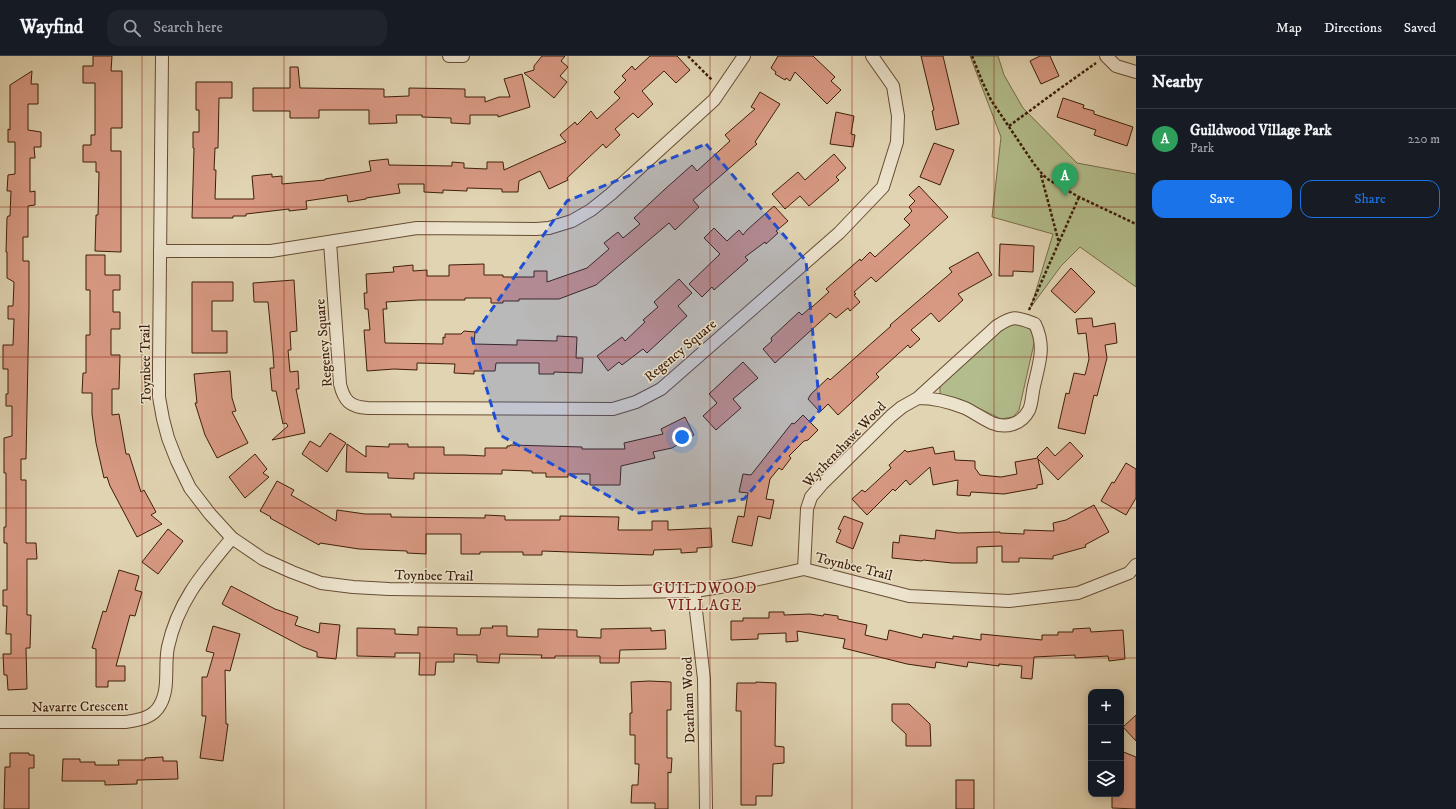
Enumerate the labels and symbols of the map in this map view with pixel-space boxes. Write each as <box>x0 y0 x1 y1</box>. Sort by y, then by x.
pin: A <box>1052 163 1078 196</box>
street label: Regency Square <box>311 298 337 388</box>
street label: Regency Square <box>641 315 721 386</box>
street label: Toynbee Trail <box>136 323 156 404</box>
street label: Wythenshawe Wood <box>798 398 890 492</box>
your location <box>672 427 692 447</box>
street label: Toynbee Trail <box>813 549 895 585</box>
street label: Toynbee Trail <box>394 566 475 586</box>
district label: GUILDWOOD VILLAGE <box>653 579 757 615</box>
street label: Dearham Wood <box>678 656 700 744</box>
street label: Navarre Crescent <box>31 697 129 717</box>

